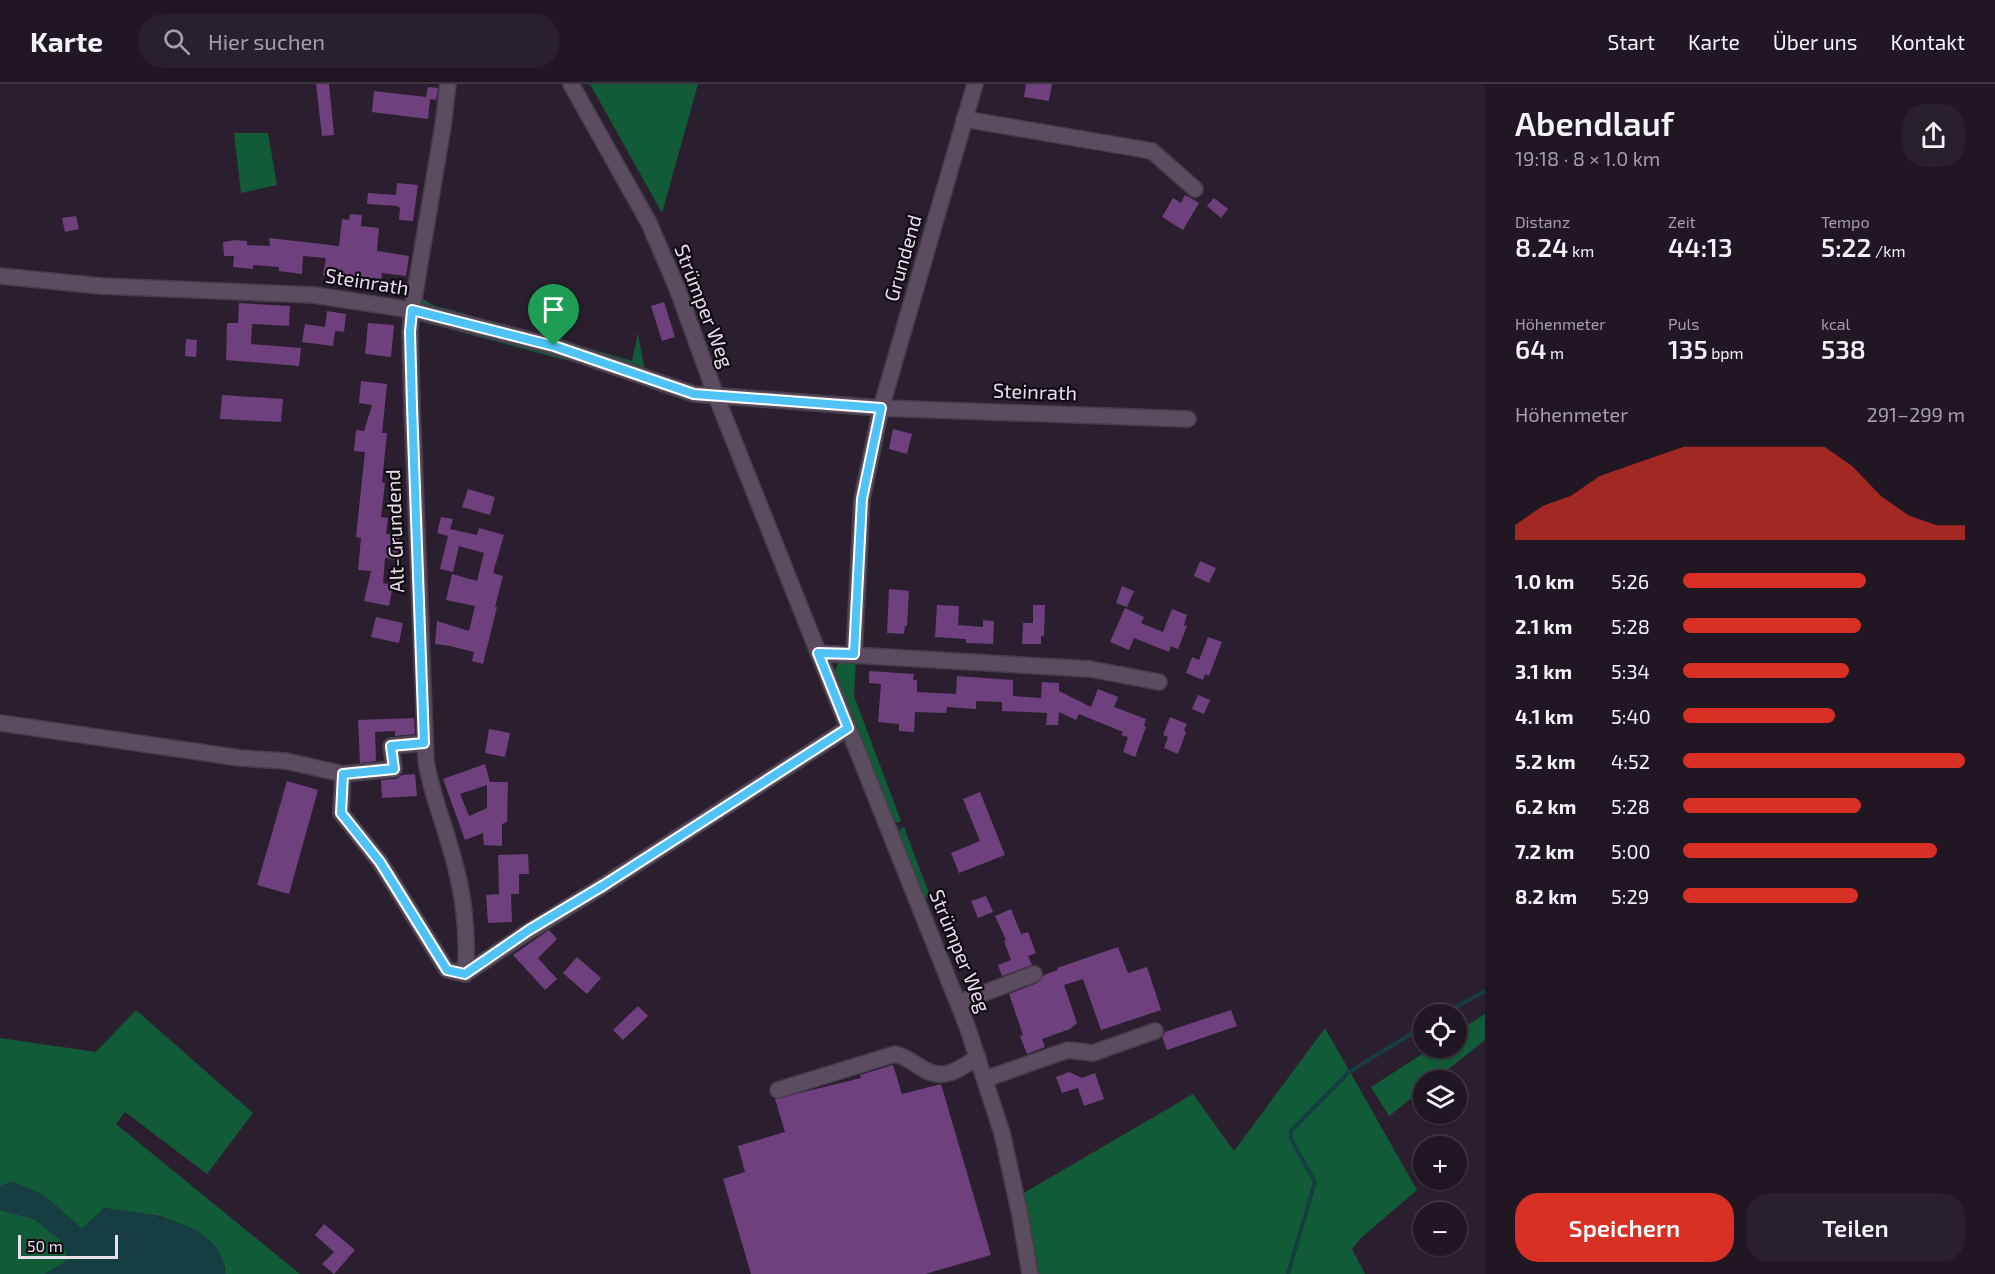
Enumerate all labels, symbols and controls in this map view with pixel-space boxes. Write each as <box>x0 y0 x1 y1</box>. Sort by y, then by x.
search box <box>139 14 559 68</box>
text: Karte <box>30 24 103 58</box>
icon: search <box>160 25 193 58</box>
text: Hier suchen <box>208 28 325 54</box>
text: Start <box>1608 29 1655 54</box>
text: Karte <box>1688 29 1740 54</box>
text: Über uns <box>1773 29 1858 54</box>
text: Kontakt <box>1891 29 1965 54</box>
text: Abendlauf <box>1515 103 1674 143</box>
button: share <box>1902 104 1965 167</box>
text: 19:18 · 8 × 1.0 km <box>1515 146 1660 170</box>
street label: Grundend <box>878 212 926 304</box>
text: Distanz <box>1515 212 1570 231</box>
text: Zeit <box>1668 212 1696 231</box>
text: Tempo <box>1821 212 1869 231</box>
text: 8.24 <box>1515 231 1568 262</box>
text: 44:13 <box>1668 231 1733 262</box>
text: 5:22 <box>1821 231 1871 262</box>
street label: Strümper Weg <box>670 241 739 371</box>
text: km <box>1568 241 1594 260</box>
text: /km <box>1871 241 1905 260</box>
street label: Steinrath <box>324 263 411 299</box>
pin <box>528 284 579 346</box>
icon: arrive <box>537 293 570 326</box>
text: Höhenmeter <box>1515 314 1606 333</box>
text: Puls <box>1668 314 1699 333</box>
text: kcal <box>1821 314 1850 333</box>
text: 64 <box>1515 333 1546 364</box>
text: 135 <box>1668 333 1708 364</box>
text: 538 <box>1821 333 1866 364</box>
text: m <box>1546 343 1564 362</box>
text: bpm <box>1708 343 1744 362</box>
street label: Steinrath <box>993 378 1078 404</box>
text: Höhenmeter <box>1515 402 1628 426</box>
text: 291–299 m <box>1866 402 1965 426</box>
street label: Alt-Grundend <box>380 469 408 593</box>
text: 1.0 km <box>1515 569 1574 593</box>
text: 5:26 <box>1611 569 1649 593</box>
text: 2.1 km <box>1515 614 1572 638</box>
text: 5:28 <box>1611 614 1650 638</box>
text: 3.1 km <box>1515 659 1572 683</box>
text: 5:34 <box>1611 659 1650 683</box>
text: 4.1 km <box>1515 704 1574 728</box>
text: 5:40 <box>1611 704 1651 728</box>
text: 5.2 km <box>1515 749 1576 773</box>
text: 4:52 <box>1611 749 1650 773</box>
text: 6.2 km <box>1515 794 1576 818</box>
text: 5:28 <box>1611 794 1650 818</box>
text: 7.2 km <box>1515 839 1574 863</box>
text: 5:00 <box>1611 839 1651 863</box>
text: 8.2 km <box>1515 884 1577 908</box>
text: 5:29 <box>1611 884 1649 908</box>
street label: Strümper Weg <box>925 886 996 1016</box>
map controls <box>1413 1004 1467 1256</box>
button: locate <box>1413 1004 1467 1058</box>
button: layers <box>1413 1070 1467 1124</box>
button: + <box>1413 1136 1467 1190</box>
button: Speichern <box>1515 1193 1734 1262</box>
button: Teilen <box>1746 1193 1965 1262</box>
button: − <box>1413 1202 1467 1256</box>
scale bar <box>18 1232 118 1260</box>
text: 50 m <box>27 1236 63 1255</box>

